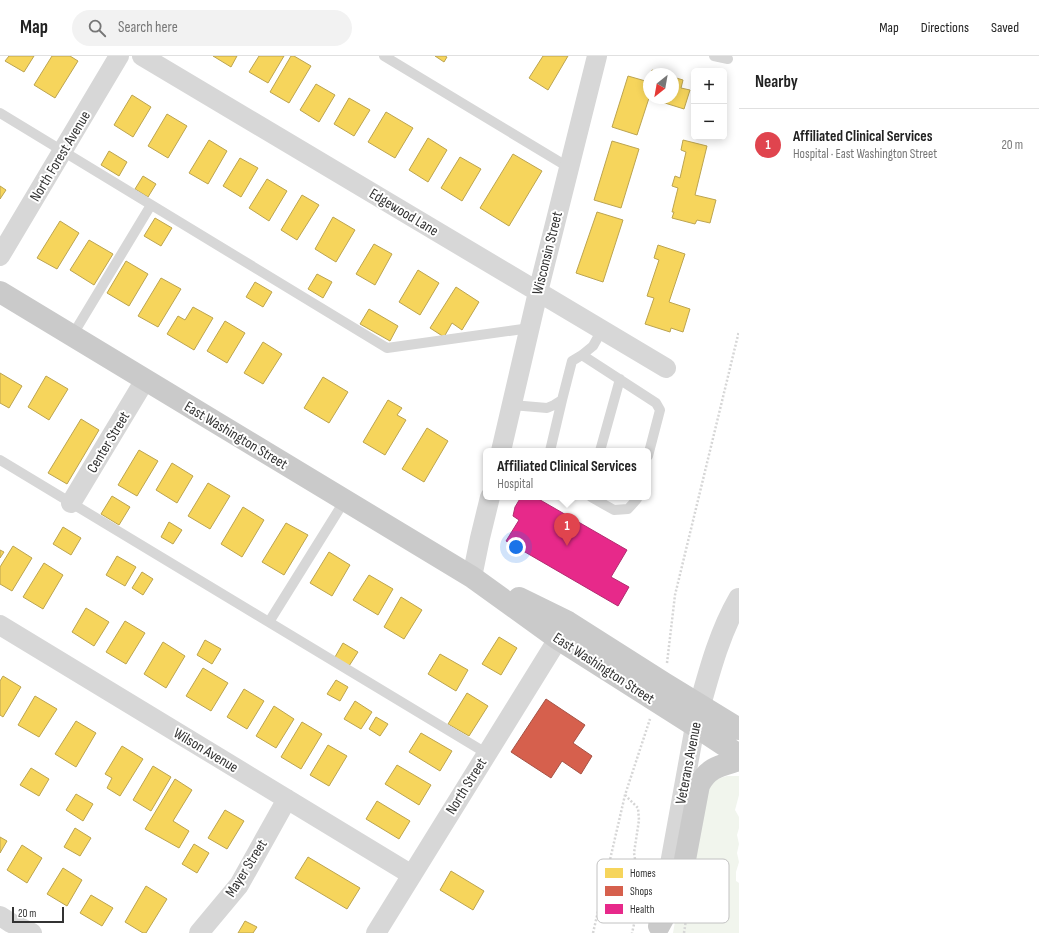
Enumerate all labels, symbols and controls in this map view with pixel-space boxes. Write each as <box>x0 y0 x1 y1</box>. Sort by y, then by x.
search box <box>72 10 352 46</box>
text: Map <box>20 16 48 39</box>
icon: search <box>86 17 108 39</box>
text: Search here <box>118 18 178 37</box>
text: Map <box>879 19 899 36</box>
text: Directions <box>921 19 969 36</box>
text: Saved <box>991 19 1019 36</box>
north arrow <box>643 68 679 104</box>
map controls <box>691 68 727 140</box>
button: + <box>691 68 727 104</box>
text: Nearby <box>755 72 798 92</box>
button: − <box>691 104 727 140</box>
street label: North Forest Avenue <box>26 107 95 205</box>
text: Affiliated Clinical Services <box>793 127 932 146</box>
text: 1 <box>765 137 771 153</box>
text: 20 m <box>1001 137 1023 153</box>
text: Hospital · East Washington Street <box>793 146 937 162</box>
street label: Edgewood Lane <box>366 184 442 241</box>
street label: Wisconsin Street <box>528 209 567 297</box>
street label: East Washington Street <box>181 397 291 474</box>
street label: Center Street <box>83 408 134 477</box>
popup <box>483 448 651 500</box>
text: Affiliated Clinical Services <box>497 457 637 476</box>
text: Hospital <box>497 476 533 492</box>
pin: 1 <box>554 513 580 546</box>
your location <box>506 537 526 557</box>
street label: East Washington Street <box>549 629 658 709</box>
street label: Veterans Avenue <box>671 720 706 806</box>
street label: Wilson Avenue <box>170 724 242 777</box>
street label: North Street <box>442 754 492 818</box>
street label: Mayer Street <box>221 835 272 901</box>
legend <box>597 859 729 923</box>
text: Homes <box>630 867 656 880</box>
text: Shops <box>630 885 653 898</box>
text: Health <box>630 903 655 916</box>
scale bar <box>12 905 64 924</box>
text: 20 m <box>18 907 36 920</box>

